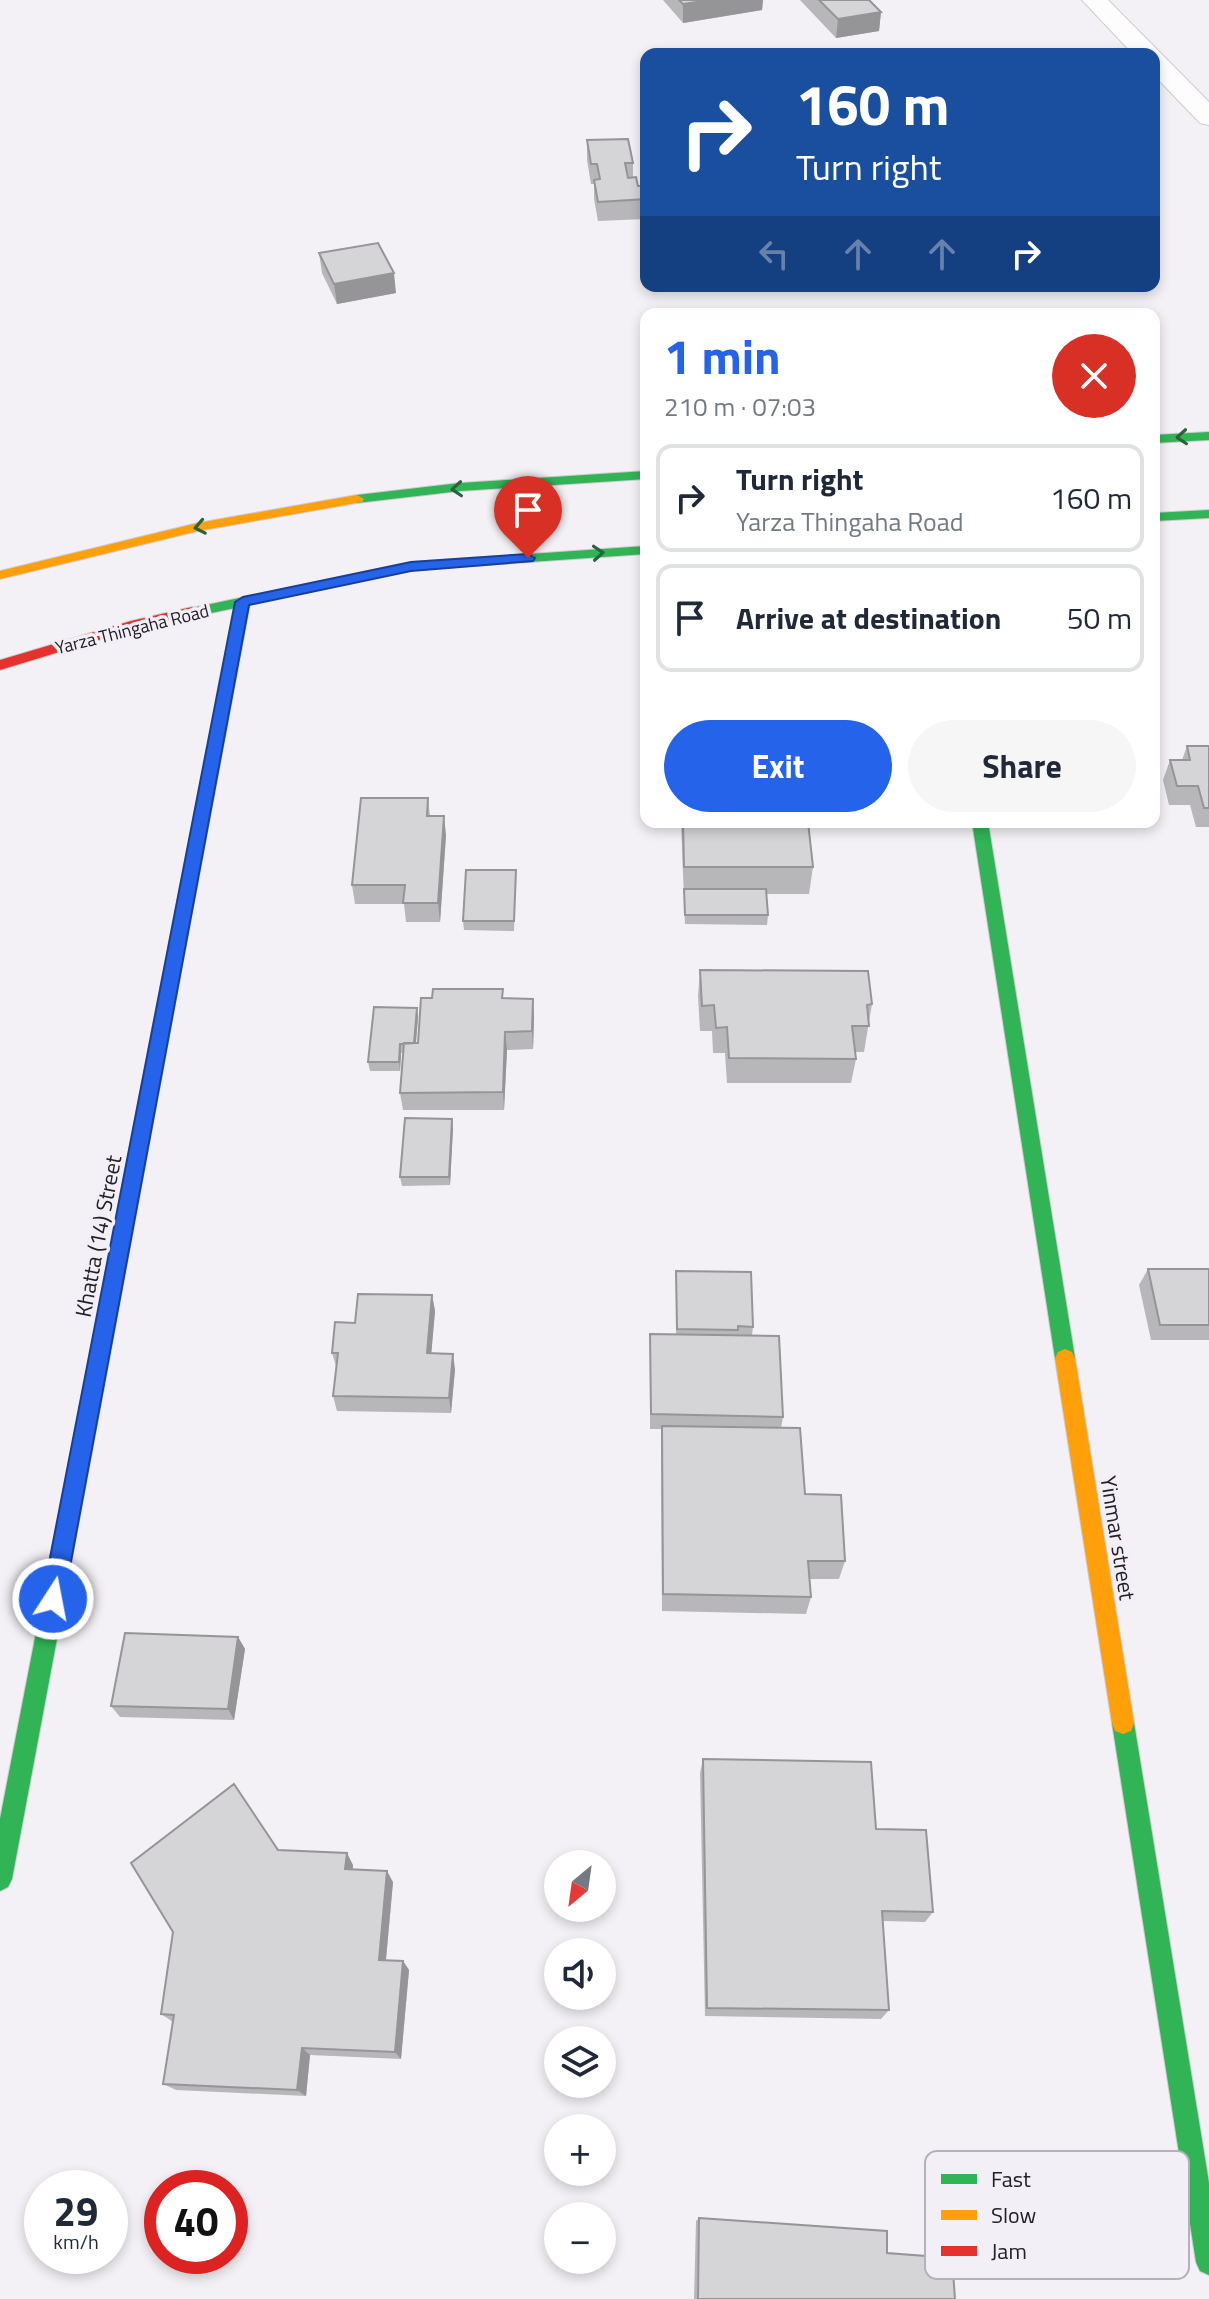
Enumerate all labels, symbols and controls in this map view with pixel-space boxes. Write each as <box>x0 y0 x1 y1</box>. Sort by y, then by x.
text: 160 m <box>796 62 949 147</box>
icon: right <box>664 80 768 184</box>
text: Turn right <box>796 139 941 194</box>
icon: left <box>752 232 796 276</box>
icon: ahead <box>836 232 880 276</box>
icon: ahead <box>920 232 964 276</box>
icon: right <box>1004 232 1048 276</box>
text: 1 min <box>664 320 781 393</box>
button: close <box>1052 334 1136 418</box>
text: 210 m · 07:03 <box>664 387 816 426</box>
one-way arrow <box>1175 428 1188 445</box>
text: Turn right <box>736 456 864 502</box>
text: 160 m <box>1050 475 1132 521</box>
pin <box>494 476 562 558</box>
icon: right <box>668 476 712 520</box>
one-way arrow <box>450 480 463 497</box>
icon: arrive <box>506 488 550 532</box>
text: Yarza Thingaha Road <box>736 502 964 541</box>
one-way arrow <box>193 518 206 535</box>
one-way arrow <box>592 545 605 562</box>
text: Arrive at destination <box>736 595 1001 641</box>
text: 50 m <box>1067 595 1132 641</box>
icon: arrive <box>668 596 712 640</box>
street label: Yarza Thingaha Road <box>52 597 212 661</box>
button: Exit <box>664 720 892 812</box>
button: Share <box>908 720 1136 812</box>
street label: Khatta (14) Street <box>66 1152 130 1320</box>
street label: Yinmar street <box>1091 1473 1145 1603</box>
position arrow <box>11 1557 95 1641</box>
north arrow <box>544 1850 616 1922</box>
map controls <box>544 1850 616 2274</box>
button: sound <box>544 1938 616 2010</box>
button: layers <box>544 2026 616 2098</box>
button: + <box>544 2114 616 2186</box>
legend <box>925 2151 1189 2279</box>
text: Fast <box>991 2162 1031 2196</box>
speed limit sign: 40 <box>144 2170 248 2274</box>
text: 29 <box>54 2181 98 2242</box>
text: Slow <box>991 2198 1037 2232</box>
button: − <box>544 2202 616 2274</box>
text: km/h <box>53 2226 99 2257</box>
text: Jam <box>991 2234 1027 2268</box>

